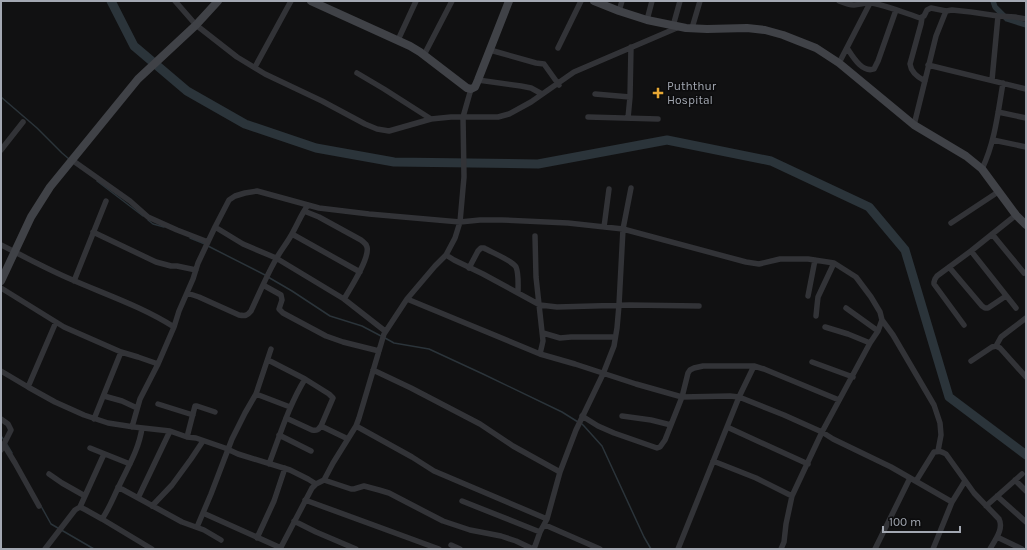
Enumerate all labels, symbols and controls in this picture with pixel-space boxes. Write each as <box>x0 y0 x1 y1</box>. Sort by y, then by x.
place label: Puththur Hospital <box>667 79 717 107</box>
marker: Puththur Hospital <box>652 87 664 99</box>
scale bar <box>883 508 960 534</box>
text: 100 m <box>889 515 921 529</box>

